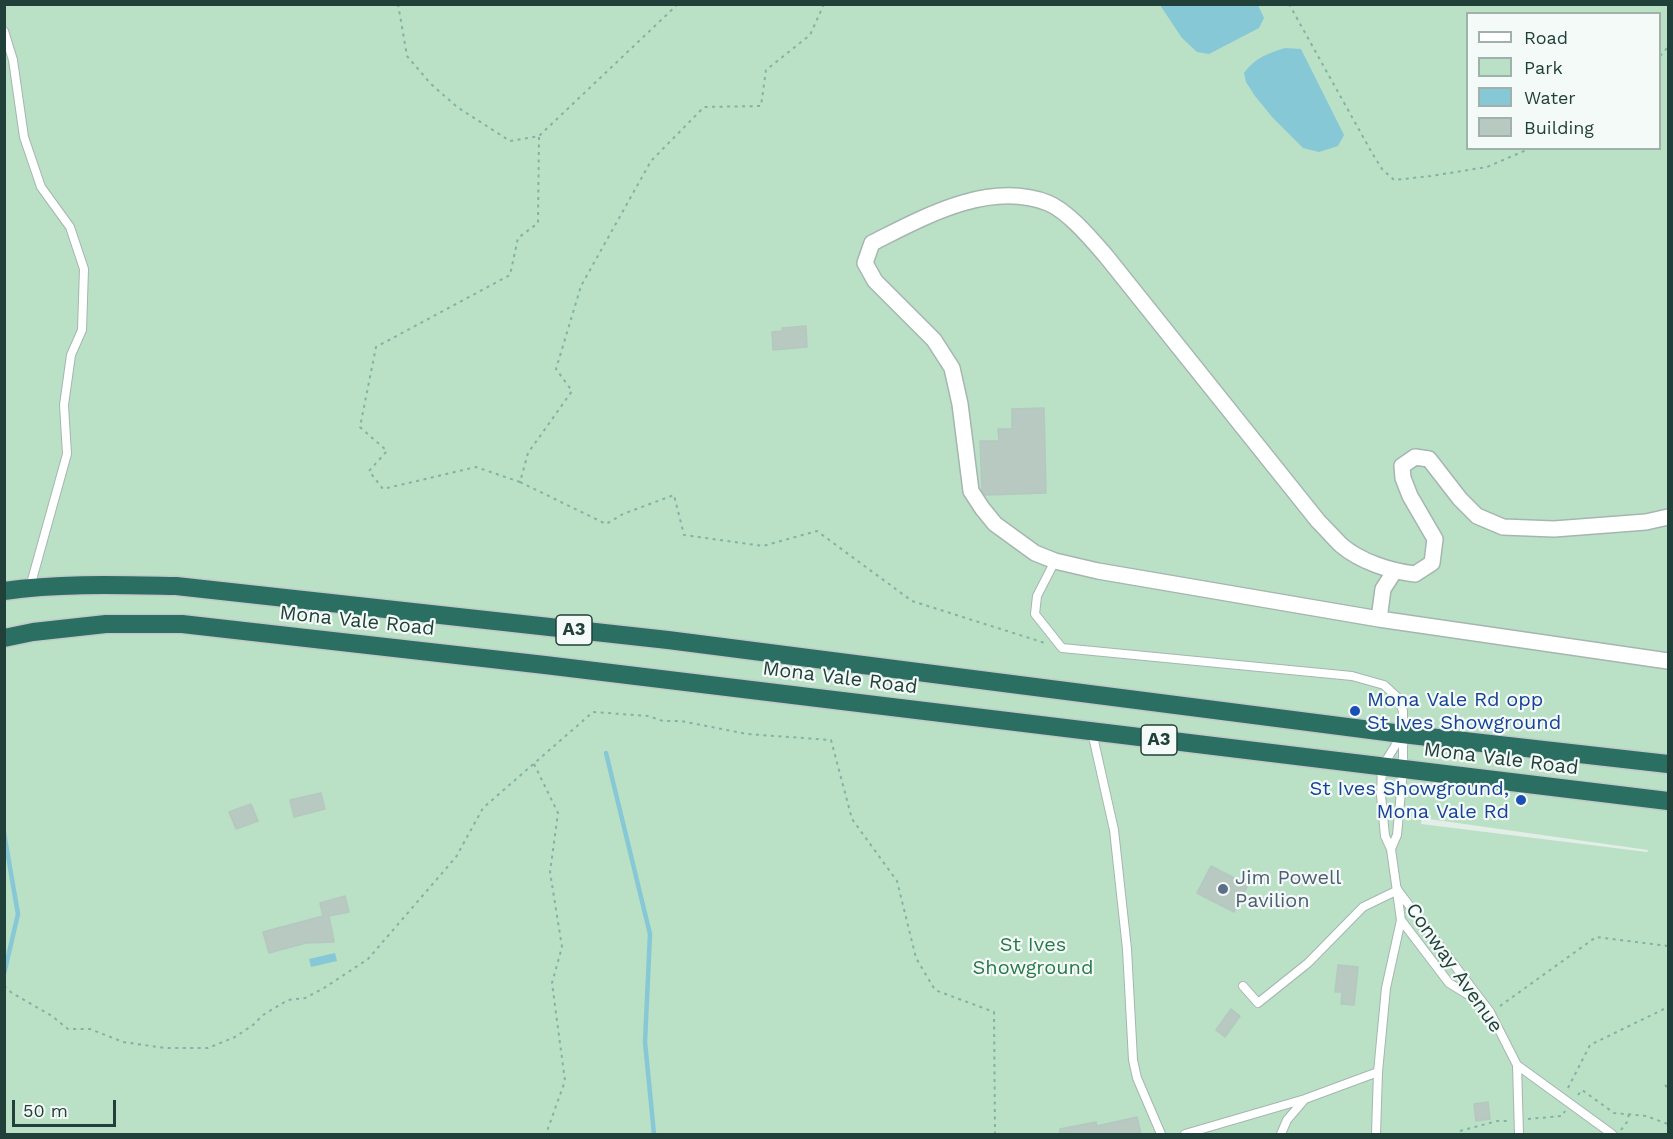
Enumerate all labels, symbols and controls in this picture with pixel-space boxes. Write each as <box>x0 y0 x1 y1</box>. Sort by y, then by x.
legend <box>1466 12 1661 150</box>
text: Road <box>1524 27 1568 48</box>
text: Park <box>1524 57 1563 78</box>
text: Water <box>1524 87 1576 108</box>
text: Building <box>1524 117 1594 138</box>
street label: Mona Vale Road <box>278 601 436 641</box>
road number: A3 <box>556 615 592 645</box>
street label: Mona Vale Road <box>761 657 919 699</box>
place label: Mona Vale Rd opp St Ives Showground <box>1367 688 1561 735</box>
marker: Mona Vale Rd opp St Ives Showground <box>1348 704 1362 718</box>
road number: A3 <box>1141 725 1177 755</box>
street label: Mona Vale Road <box>1422 738 1580 780</box>
place label: St Ives Showground, Mona Vale Rd <box>1310 777 1509 824</box>
marker: St Ives Showground, Mona Vale Rd <box>1514 793 1528 807</box>
place label: Jim Powell Pavilion <box>1235 866 1341 913</box>
marker: Jim Powell Pavilion <box>1216 882 1230 896</box>
street label: Conway Avenue <box>1400 898 1508 1038</box>
park label: St Ives Showground <box>973 933 1093 980</box>
scale bar <box>15 1088 118 1126</box>
text: 50 m <box>23 1100 68 1121</box>

